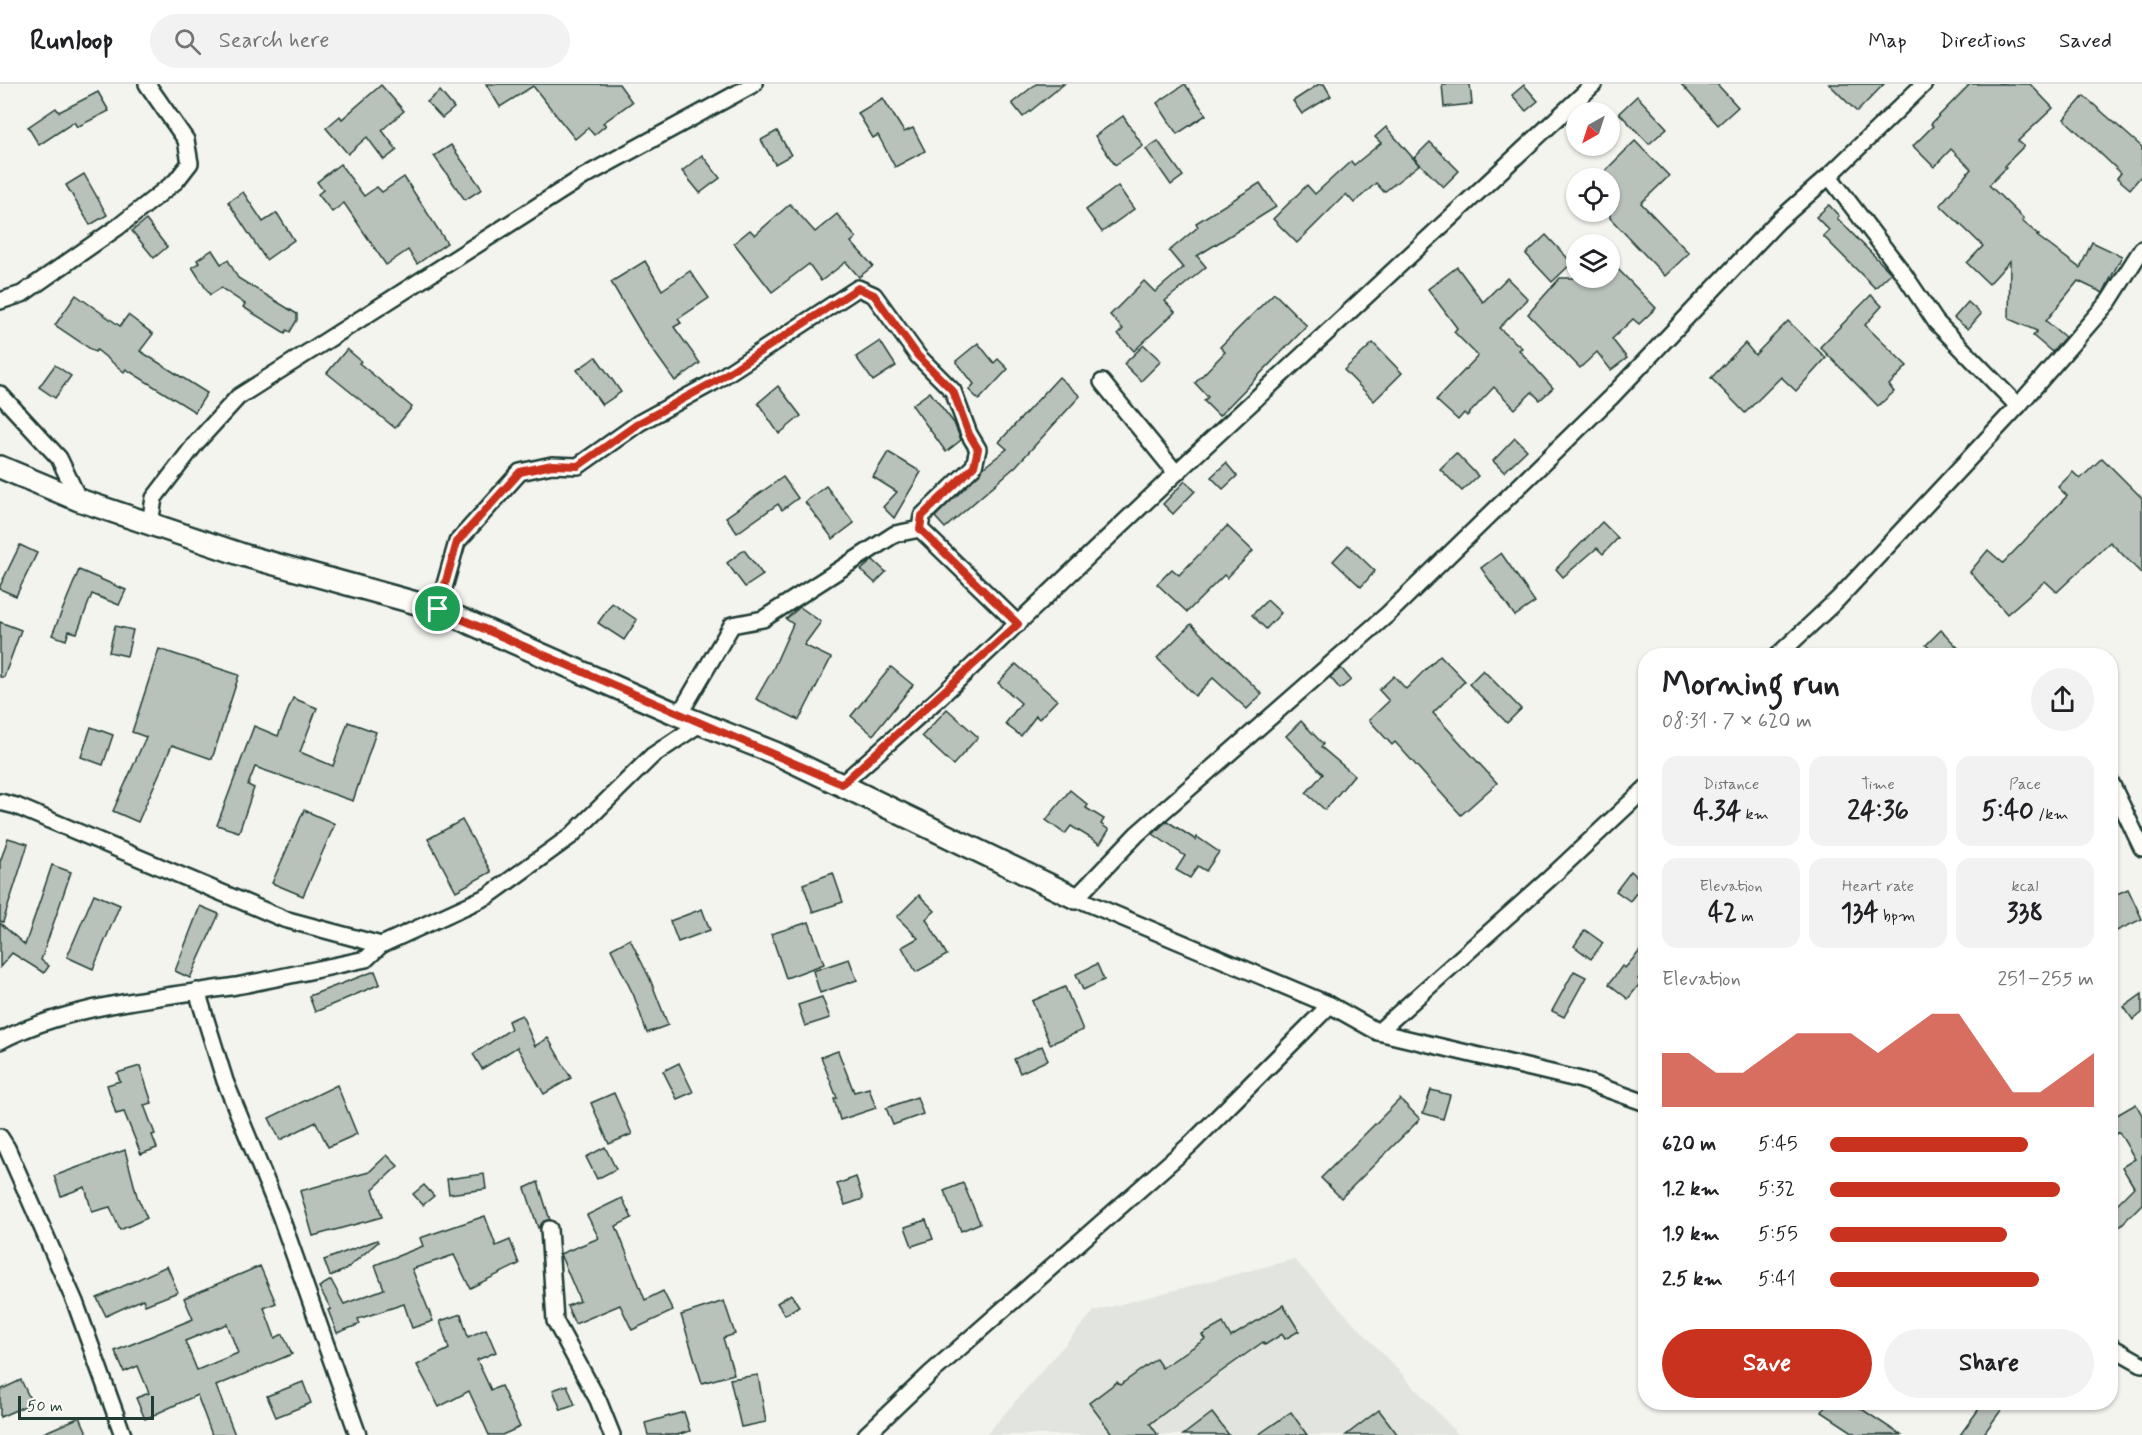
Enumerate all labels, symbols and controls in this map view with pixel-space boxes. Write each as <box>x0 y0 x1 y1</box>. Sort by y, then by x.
search box <box>150 14 570 68</box>
text: Runloop <box>30 23 114 60</box>
icon: search <box>171 25 204 58</box>
text: Search here <box>219 27 329 55</box>
text: Map <box>1868 27 1907 55</box>
text: Directions <box>1940 27 2026 55</box>
text: Saved <box>2059 27 2112 55</box>
north arrow <box>1566 102 1620 156</box>
map controls <box>1566 102 1620 288</box>
button: locate <box>1566 168 1620 222</box>
button: layers <box>1566 234 1620 288</box>
pin <box>412 583 463 634</box>
icon: arrive <box>421 592 454 625</box>
text: Morning run <box>1662 663 1840 707</box>
button: share <box>2031 668 2094 731</box>
text: 08:31 · 7 × 620 m <box>1662 708 1812 735</box>
text: Distance <box>1703 774 1759 795</box>
text: Time <box>1861 774 1895 795</box>
text: Pace <box>2009 774 2041 795</box>
text: 4.34 <box>1693 795 1741 829</box>
text: 24:36 <box>1847 795 1909 829</box>
text: 5:40 <box>1981 795 2034 829</box>
text: km <box>1741 804 1769 825</box>
text: /km <box>2034 804 2069 825</box>
text: Elevation <box>1700 876 1763 897</box>
text: Heart rate <box>1842 876 1914 897</box>
text: kcal <box>2012 876 2038 897</box>
text: 42 <box>1708 897 1737 931</box>
text: 134 <box>1841 897 1879 931</box>
text: 338 <box>2007 897 2043 931</box>
text: m <box>1737 906 1754 927</box>
text: bpm <box>1879 906 1915 927</box>
text: Elevation <box>1662 966 1741 993</box>
text: 251–255 m <box>1997 966 2094 993</box>
text: 620 m <box>1662 1131 1716 1158</box>
text: 5:45 <box>1758 1131 1798 1158</box>
text: 1.2 km <box>1662 1176 1719 1203</box>
text: 5:32 <box>1758 1176 1795 1203</box>
text: 1.9 km <box>1662 1221 1720 1248</box>
text: 5:55 <box>1758 1221 1798 1248</box>
text: 2.5 km <box>1662 1266 1723 1293</box>
text: 5:41 <box>1758 1266 1796 1293</box>
button: Save <box>1662 1329 1872 1398</box>
button: Share <box>1884 1329 2094 1398</box>
scale bar <box>18 1393 154 1420</box>
text: 50 m <box>27 1396 63 1417</box>

